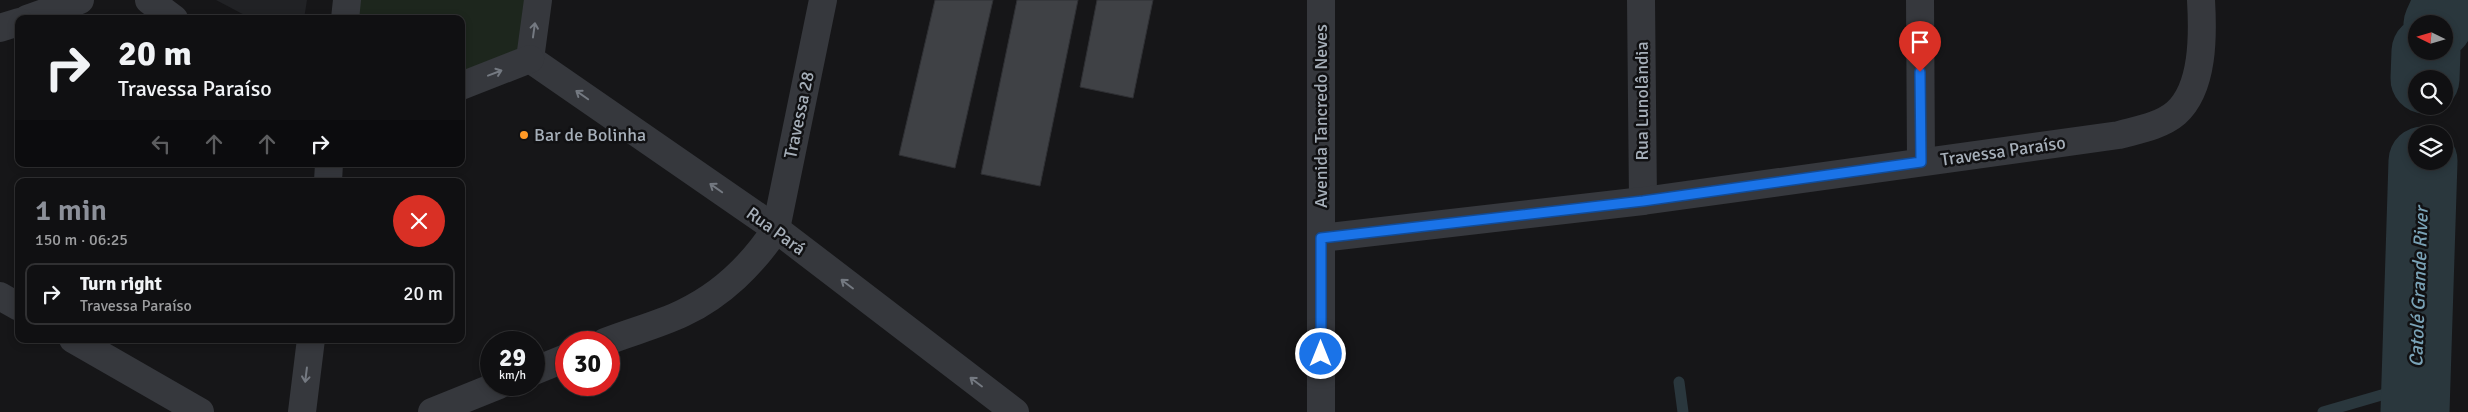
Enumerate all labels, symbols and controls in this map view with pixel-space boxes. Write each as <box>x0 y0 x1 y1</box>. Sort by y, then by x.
north arrow <box>2408 15 2452 60</box>
map controls <box>2408 15 2453 170</box>
pin <box>1899 21 1941 72</box>
one-way arrow <box>529 22 539 38</box>
street label: Avenida Tancredo Neves <box>1310 24 1332 208</box>
icon: arrive <box>1906 28 1934 56</box>
text: 20 m <box>118 32 192 75</box>
icon: right <box>35 35 100 100</box>
street label: Rua Lunolândia <box>1631 41 1653 161</box>
one-way arrow <box>488 67 503 76</box>
street label: Travessa 28 <box>779 69 819 161</box>
button: search <box>2408 70 2453 115</box>
text: Travessa Paraíso <box>118 75 272 102</box>
one-way arrow <box>575 90 589 100</box>
place label: Bar de Bolinha <box>534 124 646 146</box>
button: layers <box>2408 125 2453 170</box>
marker: Bar de Bolinha <box>518 129 530 141</box>
icon: left <box>147 130 175 158</box>
icon: ahead <box>200 130 228 158</box>
icon: ahead <box>253 130 281 158</box>
icon: right <box>306 130 334 158</box>
street label: Travessa Paraíso <box>1939 131 2067 171</box>
one-way arrow <box>709 183 723 193</box>
text: 1 min <box>35 192 107 229</box>
button: close <box>393 195 445 247</box>
street label: Rua Pará <box>742 202 810 260</box>
water label: Catolé Grande River <box>2404 203 2434 368</box>
text: 150 m · 06:25 <box>35 230 128 250</box>
text: Turn right <box>80 272 162 296</box>
one-way arrow <box>841 278 854 289</box>
icon: right <box>37 280 65 308</box>
text: 20 m <box>403 282 443 306</box>
text: Travessa Paraíso <box>80 296 192 316</box>
position arrow <box>1294 327 1346 379</box>
speed limit sign: 30 <box>555 331 620 396</box>
text: 29 <box>499 342 526 373</box>
one-way arrow <box>301 367 311 383</box>
text: km/h <box>499 368 526 383</box>
one-way arrow <box>970 377 983 388</box>

